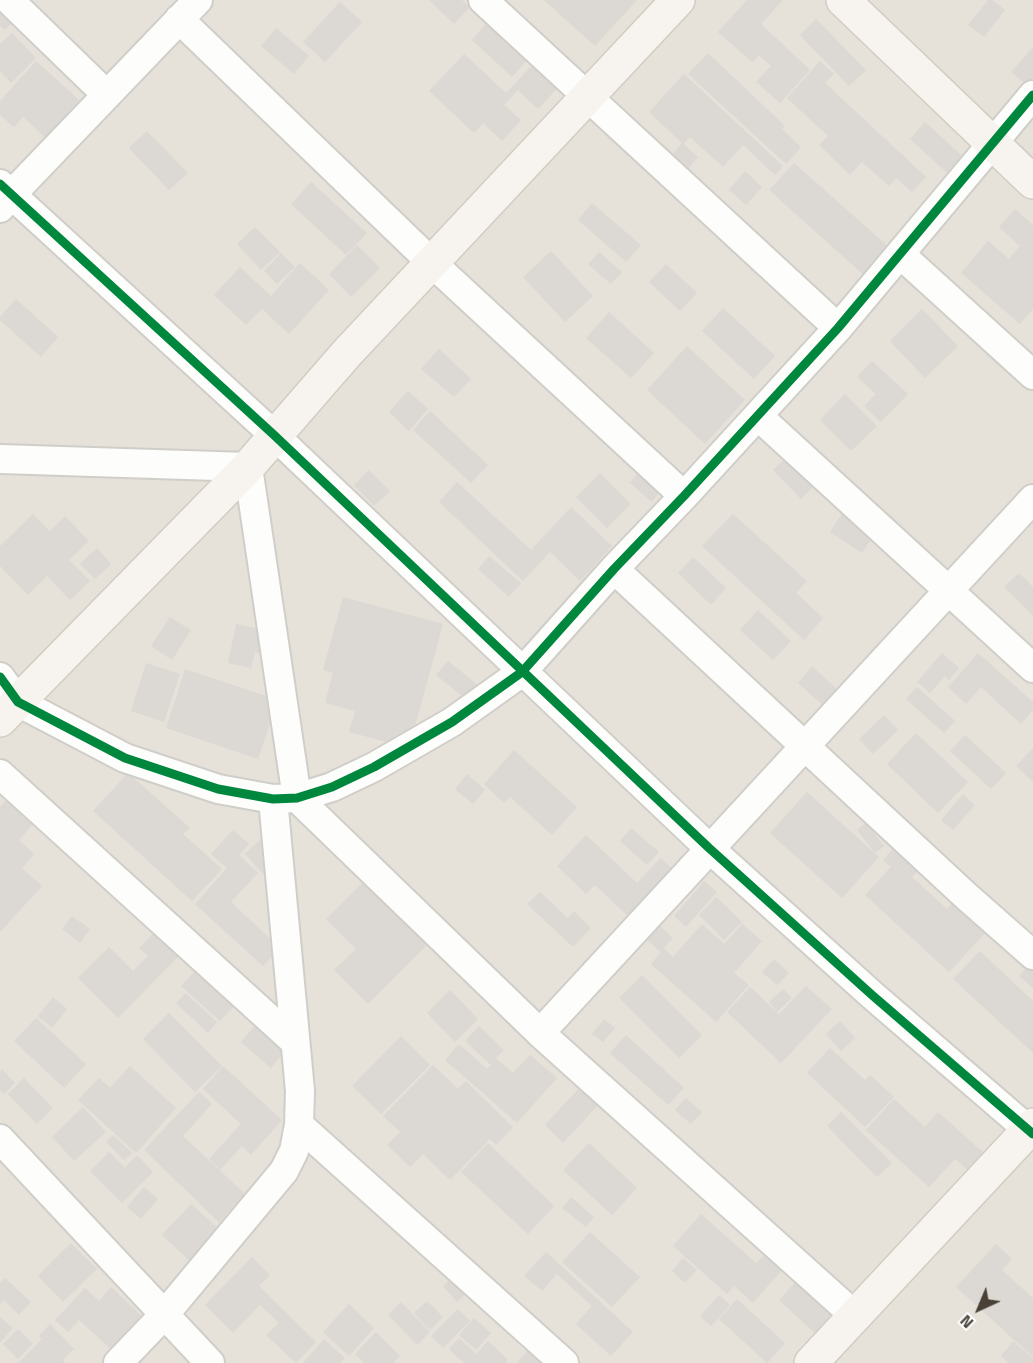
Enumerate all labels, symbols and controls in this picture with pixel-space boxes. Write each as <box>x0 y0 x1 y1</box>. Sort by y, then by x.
north arrow <box>949 1279 1009 1339</box>
text: N <box>954 1309 979 1334</box>

